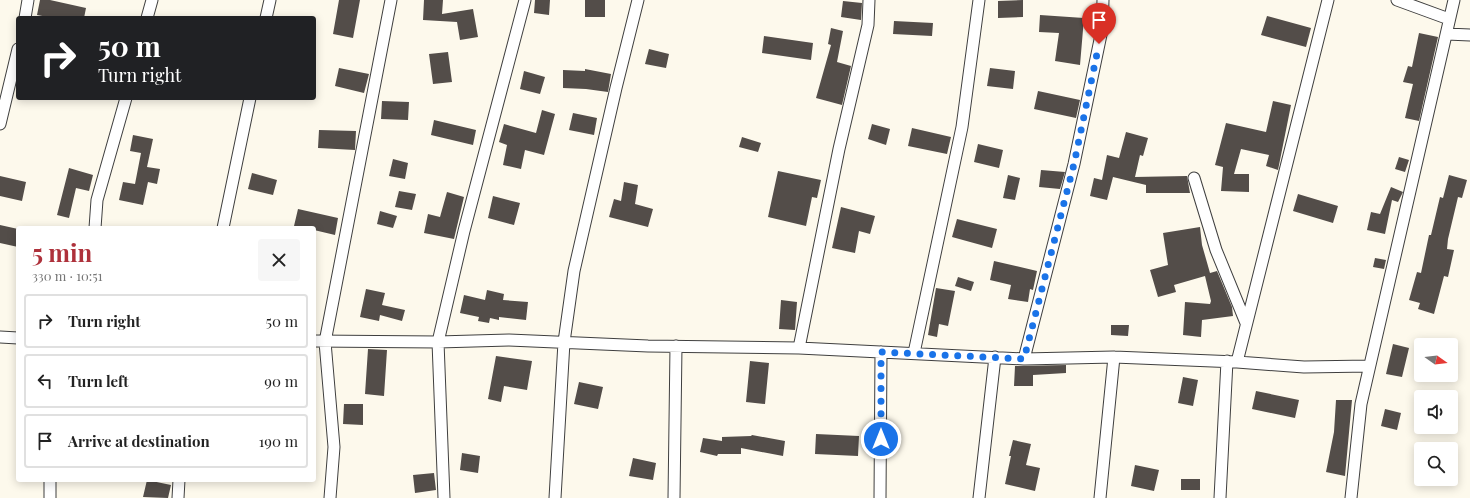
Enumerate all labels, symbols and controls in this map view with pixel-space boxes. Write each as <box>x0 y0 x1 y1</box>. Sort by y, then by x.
pin <box>1082 3 1116 44</box>
icon: arrive <box>1088 9 1110 31</box>
text: 50 m <box>98 27 161 64</box>
icon: right <box>32 32 84 84</box>
text: Turn right <box>98 63 181 87</box>
text: 5 min <box>32 236 92 268</box>
button: close <box>258 239 300 281</box>
text: 330 m · 10:51 <box>32 267 103 284</box>
icon: right <box>34 310 56 332</box>
text: Turn right <box>68 311 141 331</box>
text: 50 m <box>266 311 298 331</box>
north arrow <box>1414 338 1458 382</box>
map controls <box>1414 338 1458 486</box>
icon: left <box>34 370 56 392</box>
text: Turn left <box>68 371 129 391</box>
text: 90 m <box>264 371 298 391</box>
button: sound <box>1414 390 1458 434</box>
position arrow <box>860 418 902 460</box>
icon: arrive <box>34 430 56 452</box>
text: Arrive at destination <box>68 431 210 451</box>
text: 190 m <box>259 431 298 451</box>
button: search <box>1414 442 1458 486</box>

